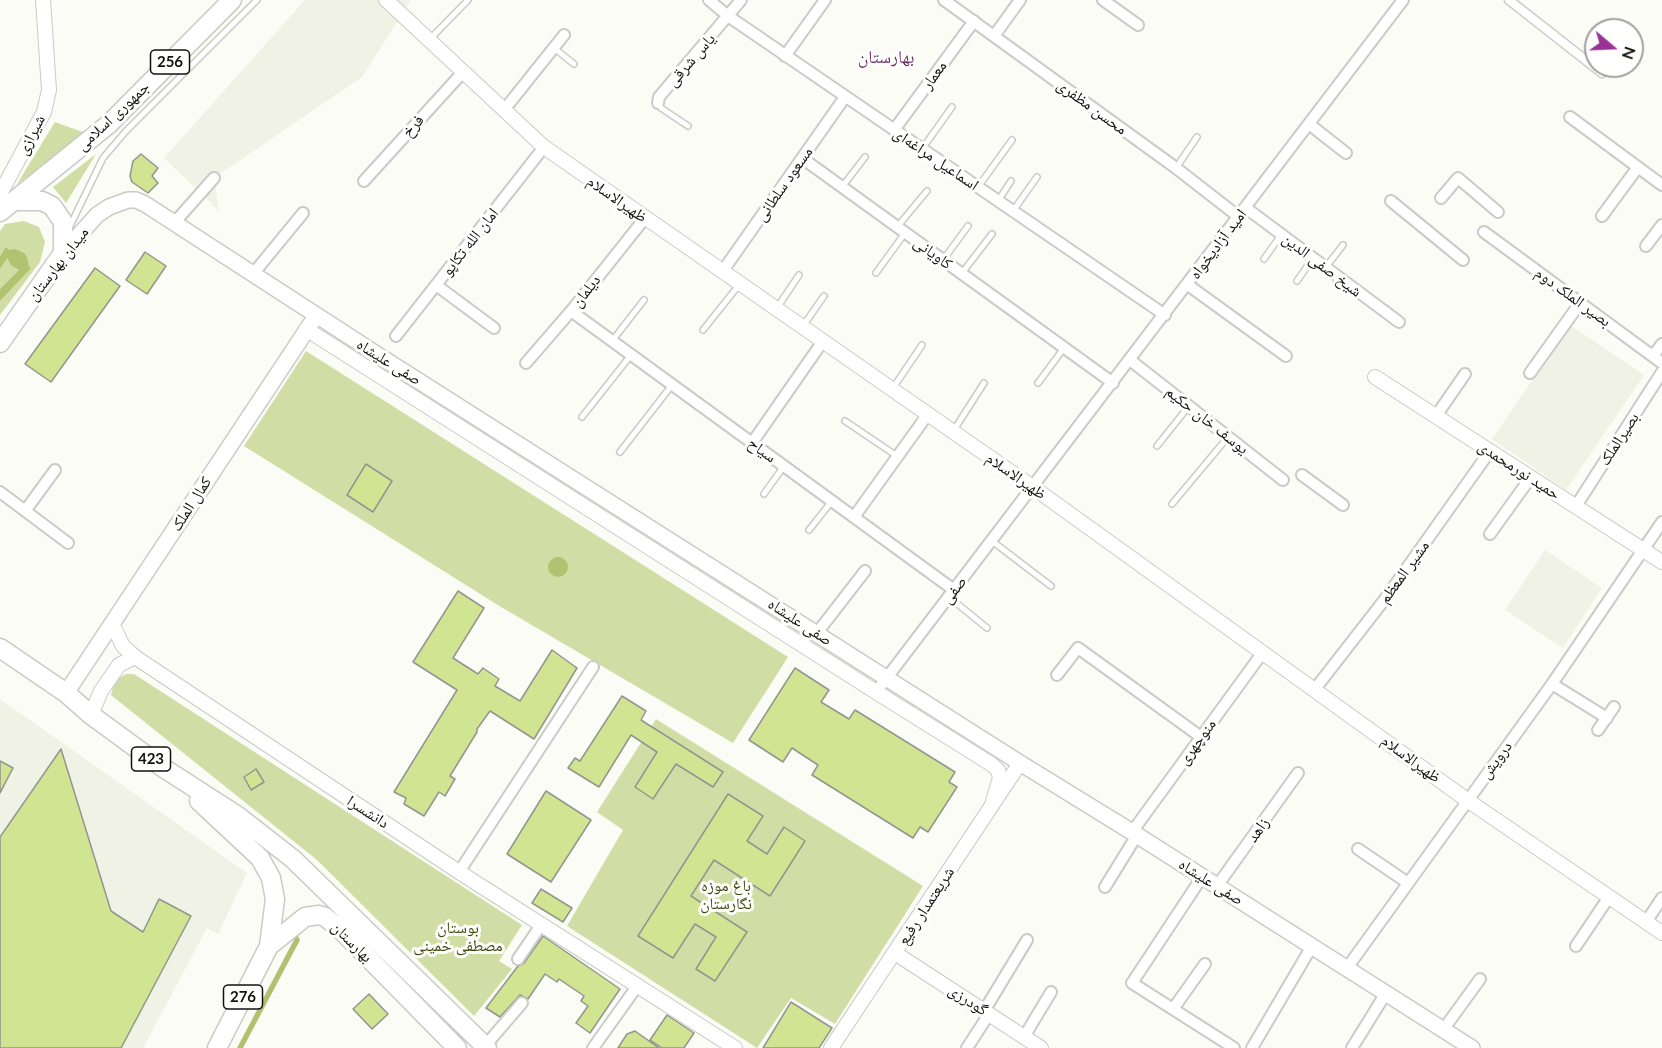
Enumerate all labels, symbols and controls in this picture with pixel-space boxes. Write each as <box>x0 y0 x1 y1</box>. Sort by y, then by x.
north arrow <box>1584 18 1644 78</box>
street label: یاس شرقی <box>663 29 719 91</box>
text: N <box>1619 44 1641 62</box>
district label: بهارستان <box>858 46 914 68</box>
road number: 256 <box>150 50 190 74</box>
street label: معمار <box>917 57 951 93</box>
street label: محسن مظفری <box>1053 75 1131 139</box>
street label: جمهوری اسلامی <box>72 77 154 155</box>
street label: فرخ <box>398 111 428 141</box>
street label: شیرازی <box>13 112 49 158</box>
street label: اسماعیل مراغه‌ای <box>890 123 982 195</box>
street label: مسعود سلطانی <box>751 143 817 225</box>
street label: ظهیرالاسلام <box>583 171 651 227</box>
street label: امان الله تکاپو <box>438 204 502 280</box>
street label: امید آزادیخواه <box>1185 205 1251 283</box>
street label: میدان بهارستان <box>23 223 93 305</box>
street label: شیخ صفی الدین <box>1278 229 1366 301</box>
street label: کاویانی <box>910 233 956 273</box>
street label: بصیر الملک دوم <box>1531 263 1615 331</box>
street label: دیلمان <box>567 271 605 311</box>
street label: صفی علیشاه <box>353 335 425 389</box>
street label: یوسف خان حکیم <box>1162 382 1252 458</box>
street label: بصیرالملک <box>1595 409 1643 469</box>
street label: سیاح <box>744 433 780 467</box>
street label: حمید نورمحمدی <box>1474 436 1564 504</box>
street label: ظهیرالاسلام <box>982 448 1050 504</box>
street label: کمال الملک <box>166 473 216 535</box>
street label: مشیر المعظم <box>1375 537 1433 607</box>
street label: صفی <box>937 572 971 608</box>
street label: صفی علیشاه <box>764 594 836 650</box>
street label: منوچهری <box>1174 715 1220 769</box>
street label: ظهیرالاسلام <box>1377 731 1445 787</box>
street label: درویش <box>1476 737 1516 783</box>
road number: 423 <box>132 747 170 771</box>
street label: دانشسرا <box>343 791 393 833</box>
street label: زاهد <box>1243 814 1273 846</box>
street label: صفی علیشاه <box>1175 855 1247 909</box>
street label: شریعتمدار رفیع <box>894 863 958 949</box>
park label: باغ موزه نگارستان <box>700 876 752 914</box>
street label: بهارستان <box>327 917 377 967</box>
park label: بوستان مصطفی خمینی <box>413 918 503 956</box>
street label: گودرزی <box>945 980 991 1020</box>
road number: 276 <box>224 985 262 1009</box>

